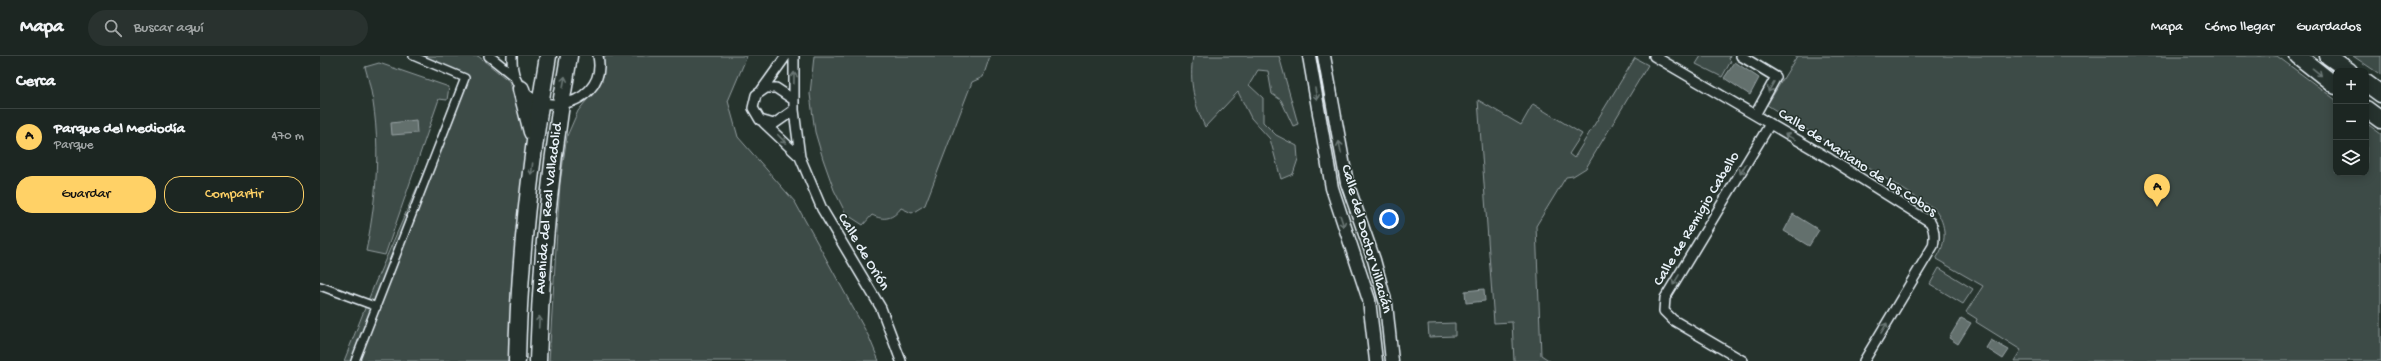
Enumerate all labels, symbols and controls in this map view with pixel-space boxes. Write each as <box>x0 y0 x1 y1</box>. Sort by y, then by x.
search box <box>88 10 368 46</box>
text: Mapa <box>20 16 64 39</box>
icon: search <box>102 17 124 39</box>
text: Buscar aquí <box>134 19 204 37</box>
text: Mapa <box>2151 19 2183 36</box>
text: Cómo llegar <box>2205 19 2274 36</box>
text: Guardados <box>2296 19 2361 36</box>
one-way arrow <box>2311 67 2322 76</box>
map controls <box>2333 68 2369 176</box>
button: + <box>2333 68 2369 104</box>
text: Cerca <box>16 72 55 92</box>
one-way arrow <box>790 72 798 85</box>
one-way arrow <box>561 75 569 88</box>
one-way arrow <box>1766 81 1774 93</box>
one-way arrow <box>1312 87 1320 100</box>
button: − <box>2333 104 2369 140</box>
street label: Calle de Mariano de los Cobos <box>1774 105 1940 221</box>
text: Parque del Mediodía <box>54 120 185 138</box>
street label: Avenida del Real Valladolid <box>532 120 567 295</box>
text: A <box>25 129 33 144</box>
text: 470 m <box>271 129 304 144</box>
one-way arrow <box>1784 133 1796 140</box>
one-way arrow <box>777 134 787 144</box>
text: Parque <box>54 138 94 153</box>
button: layers <box>2333 140 2369 176</box>
one-way arrow <box>1336 141 1344 154</box>
street label: Calle de Remigio Cabello <box>1650 148 1744 289</box>
one-way arrow <box>528 162 536 175</box>
street label: Calle del Doctor Villacián <box>1336 163 1396 315</box>
one-way arrow <box>1738 163 1746 175</box>
pin: A <box>2144 174 2170 207</box>
button: Guardar <box>16 176 156 213</box>
button: Compartir <box>164 176 304 213</box>
your location <box>1379 209 1399 229</box>
street label: Calle de Orión <box>833 210 893 294</box>
one-way arrow <box>1339 215 1347 227</box>
one-way arrow <box>1671 274 1679 286</box>
one-way arrow <box>535 316 543 329</box>
one-way arrow <box>1880 322 1888 334</box>

